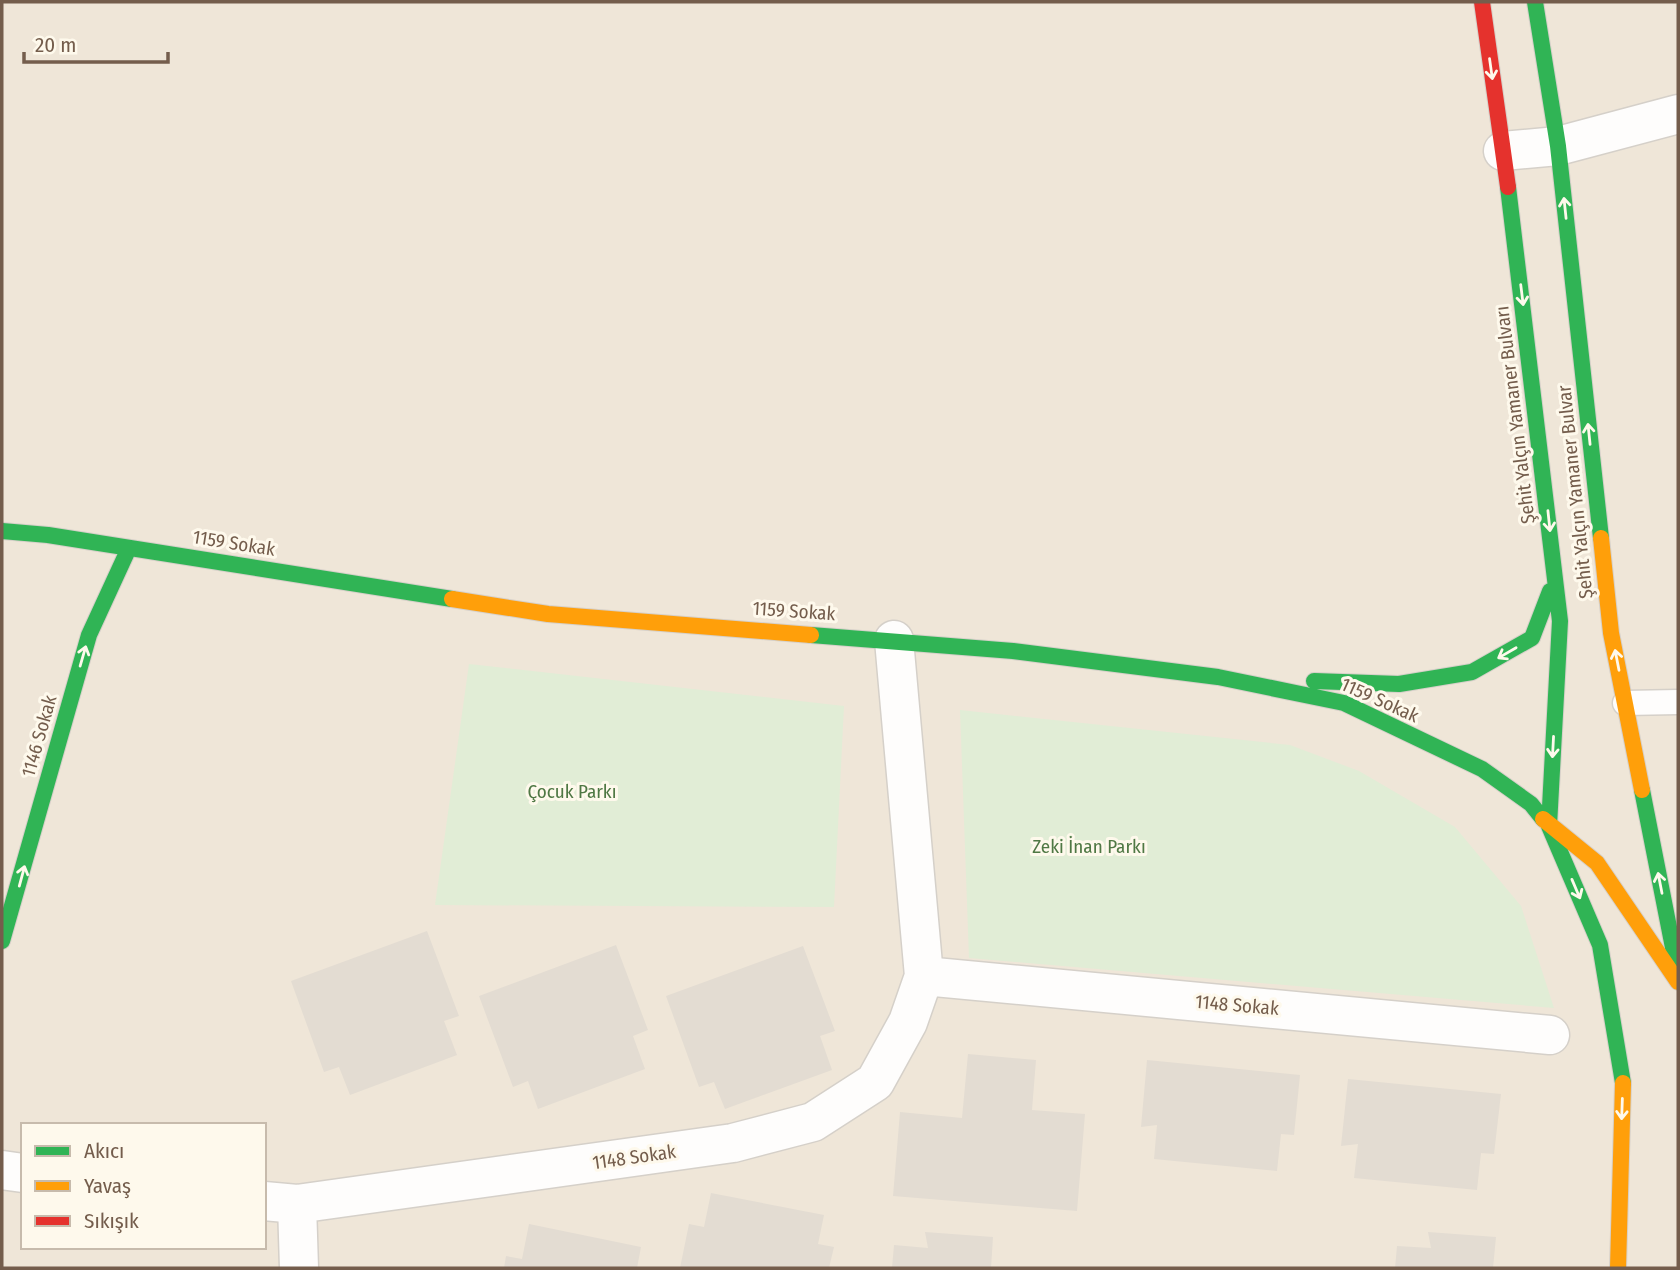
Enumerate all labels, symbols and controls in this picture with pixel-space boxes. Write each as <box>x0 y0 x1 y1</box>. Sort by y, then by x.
scale bar <box>24 21 168 65</box>
text: 20 m <box>35 32 76 58</box>
one-way arrow <box>1485 57 1498 80</box>
one-way arrow <box>1558 197 1571 220</box>
one-way arrow <box>1516 283 1529 306</box>
street label: Şehit Yalçın Yamaner Bulvarı <box>1490 305 1540 525</box>
street label: Şehit Yalçın Yamaner Bulvar <box>1552 384 1598 600</box>
one-way arrow <box>1583 423 1596 446</box>
one-way arrow <box>1543 509 1556 531</box>
street label: 1159 Sokak <box>191 525 277 561</box>
street label: 1159 Sokak <box>752 597 836 625</box>
one-way arrow <box>77 646 90 668</box>
one-way arrow <box>1497 646 1517 660</box>
one-way arrow <box>1609 649 1623 672</box>
street label: 1159 Sokak <box>1337 673 1423 727</box>
street label: 1146 Sokak <box>16 692 62 779</box>
one-way arrow <box>1547 736 1560 759</box>
park label: Çocuk Parkı <box>527 780 617 803</box>
park label: Zeki İnan Parkı <box>1032 835 1146 858</box>
one-way arrow <box>16 865 29 887</box>
one-way arrow <box>1653 872 1667 895</box>
one-way arrow <box>1570 877 1583 899</box>
street label: 1148 Sokak <box>1194 990 1280 1020</box>
one-way arrow <box>1615 1097 1628 1120</box>
legend <box>21 1123 266 1249</box>
text: Akıcı <box>84 1138 124 1164</box>
street label: 1148 Sokak <box>591 1140 677 1174</box>
text: Yavaş <box>84 1173 131 1199</box>
text: Sıkışık <box>84 1208 139 1234</box>

